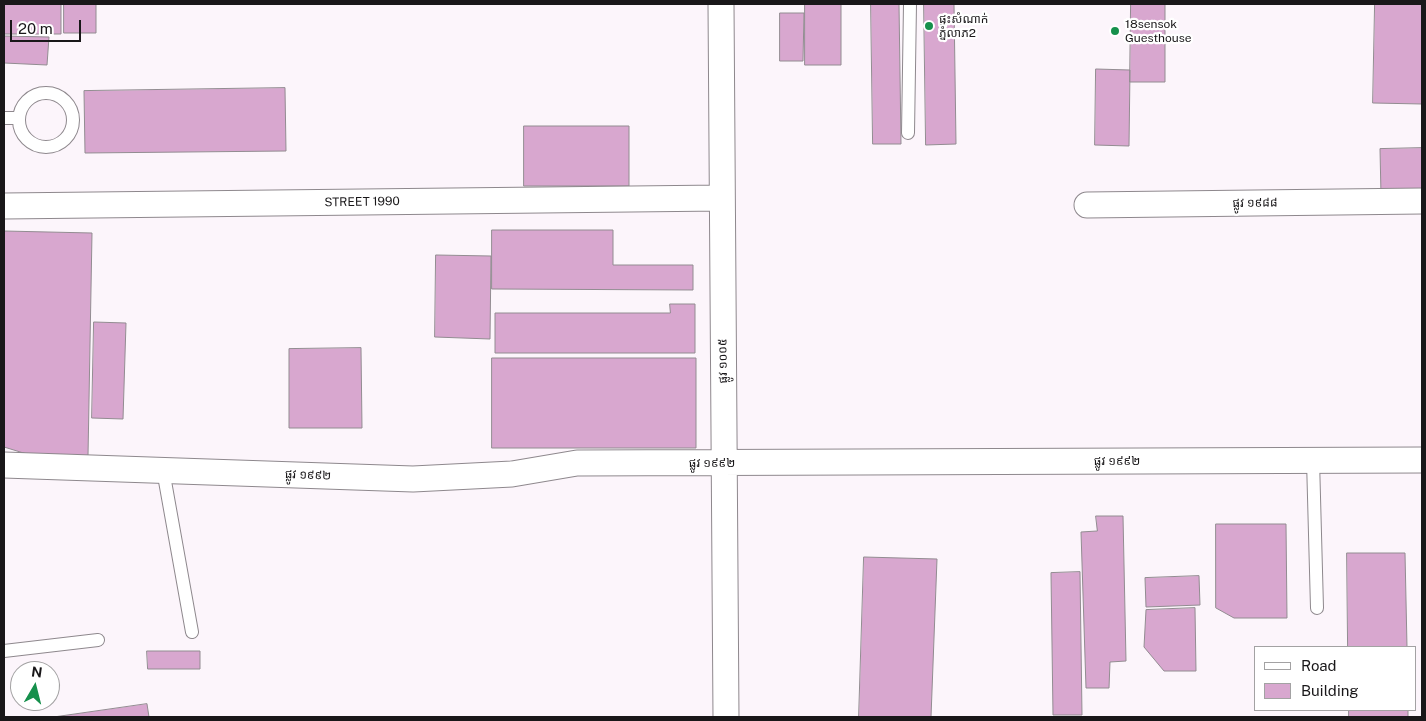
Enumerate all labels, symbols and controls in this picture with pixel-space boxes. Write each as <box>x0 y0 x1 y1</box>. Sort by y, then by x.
scale bar <box>12 10 84 42</box>
place label: ផ្ទះសំណាក់ ភ្នំលាភ2 <box>939 12 988 40</box>
place label: 18sensok Guesthouse <box>1125 17 1192 45</box>
text: 20 m <box>18 20 53 37</box>
marker: ផ្ទះសំណាក់ ភ្នំលាភ2 <box>923 20 935 32</box>
marker: 18sensok Guesthouse <box>1109 25 1121 37</box>
street label: STREET 1990 <box>324 194 400 210</box>
street label: ផ្លូវ ១៩៨៨ <box>1232 195 1278 211</box>
street label: ផ្លូវ ១០០៥ <box>715 338 731 384</box>
street label: ផ្លូវ ១៩៩២ <box>1094 454 1140 468</box>
street label: ផ្លូវ ១៩៩២ <box>689 456 735 470</box>
street label: ផ្លូវ ១៩៩២ <box>285 467 331 483</box>
legend <box>1254 646 1416 711</box>
text: Road <box>1301 657 1337 674</box>
north arrow <box>10 661 60 711</box>
text: N <box>30 663 43 681</box>
text: Building <box>1301 682 1359 699</box>

